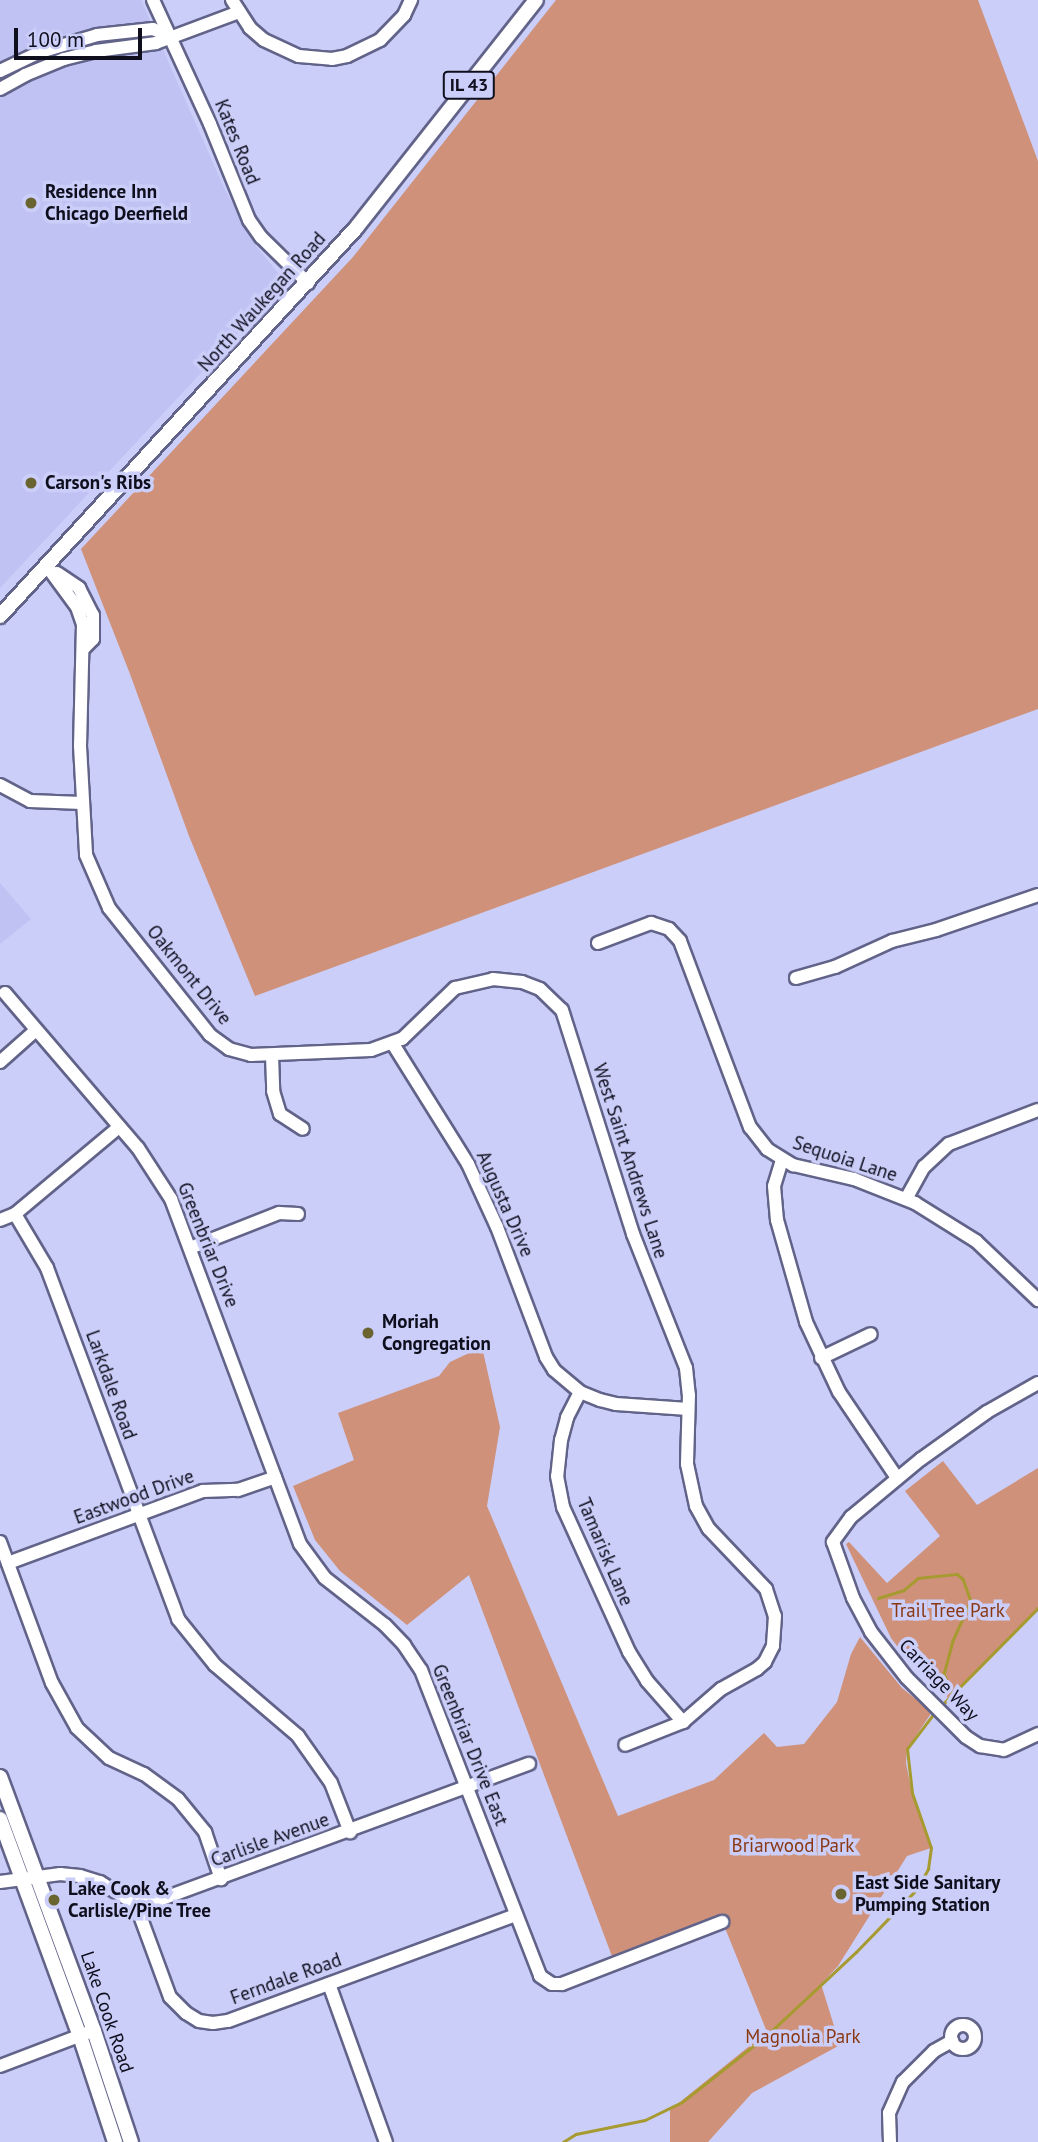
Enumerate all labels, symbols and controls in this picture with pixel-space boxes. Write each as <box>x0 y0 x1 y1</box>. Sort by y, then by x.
scale bar <box>18 14 145 58</box>
text: 100 m <box>27 26 84 53</box>
road number: IL 43 <box>441 70 497 100</box>
street label: Kates Road <box>210 96 264 188</box>
place label: Residence Inn Chicago Deerfield <box>45 181 188 225</box>
marker: Residence Inn Chicago Deerfield <box>23 195 39 211</box>
street label: North Waukegan Road <box>193 227 331 377</box>
place label: Carson's Ribs <box>45 472 151 494</box>
marker: Carson's Ribs <box>23 475 39 491</box>
street label: Oakmont Drive <box>142 921 236 1029</box>
street label: West Saint Andrews Lane <box>588 1060 672 1262</box>
street label: Sequoia Lane <box>790 1131 900 1187</box>
street label: Augusta Drive <box>472 1148 538 1260</box>
street label: Greenbriar Drive <box>173 1179 243 1311</box>
place label: Moriah Congregation <box>382 1311 491 1355</box>
marker: Moriah Congregation <box>360 1325 376 1341</box>
street label: Larkdale Road <box>81 1327 141 1443</box>
street label: Eastwood Drive <box>71 1465 197 1529</box>
street label: Tamarisk Lane <box>572 1494 638 1610</box>
park label: Trail Tree Park <box>891 1600 1005 1622</box>
street label: Carriage Way <box>894 1634 984 1726</box>
street label: Greenbriar Drive East <box>427 1661 513 1829</box>
street label: Carlisle Avenue <box>208 1808 332 1872</box>
park label: Briarwood Park <box>732 1835 854 1857</box>
place label: East Side Sanitary Pumping Station <box>855 1872 1000 1916</box>
place label: Lake Cook & Carlisle/Pine Tree <box>68 1878 212 1922</box>
marker: East Side Sanitary Pumping Station <box>833 1886 849 1902</box>
marker: Lake Cook & Carlisle/Pine Tree <box>46 1892 62 1908</box>
street label: Lake Cook Road <box>75 1948 139 2076</box>
street label: Ferndale Road <box>227 1948 345 2010</box>
park label: Magnolia Park <box>745 2026 861 2048</box>

